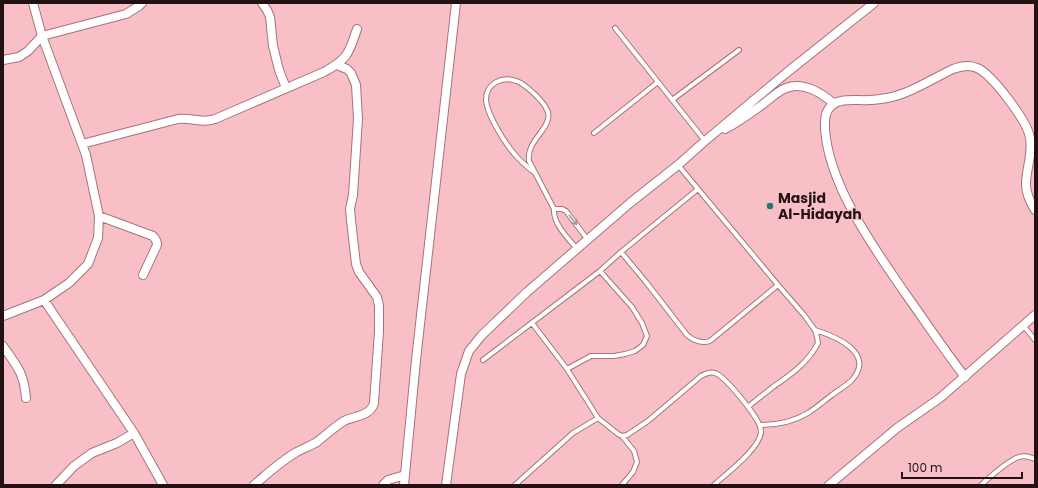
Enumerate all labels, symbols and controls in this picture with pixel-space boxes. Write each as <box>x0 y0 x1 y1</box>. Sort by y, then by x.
place label: Masjid Al-Hidayah <box>778 188 862 224</box>
marker: Masjid Al-Hidayah <box>765 201 775 211</box>
one-way arrow <box>569 215 578 226</box>
scale bar <box>902 454 1022 480</box>
text: 100 m <box>908 459 942 476</box>

